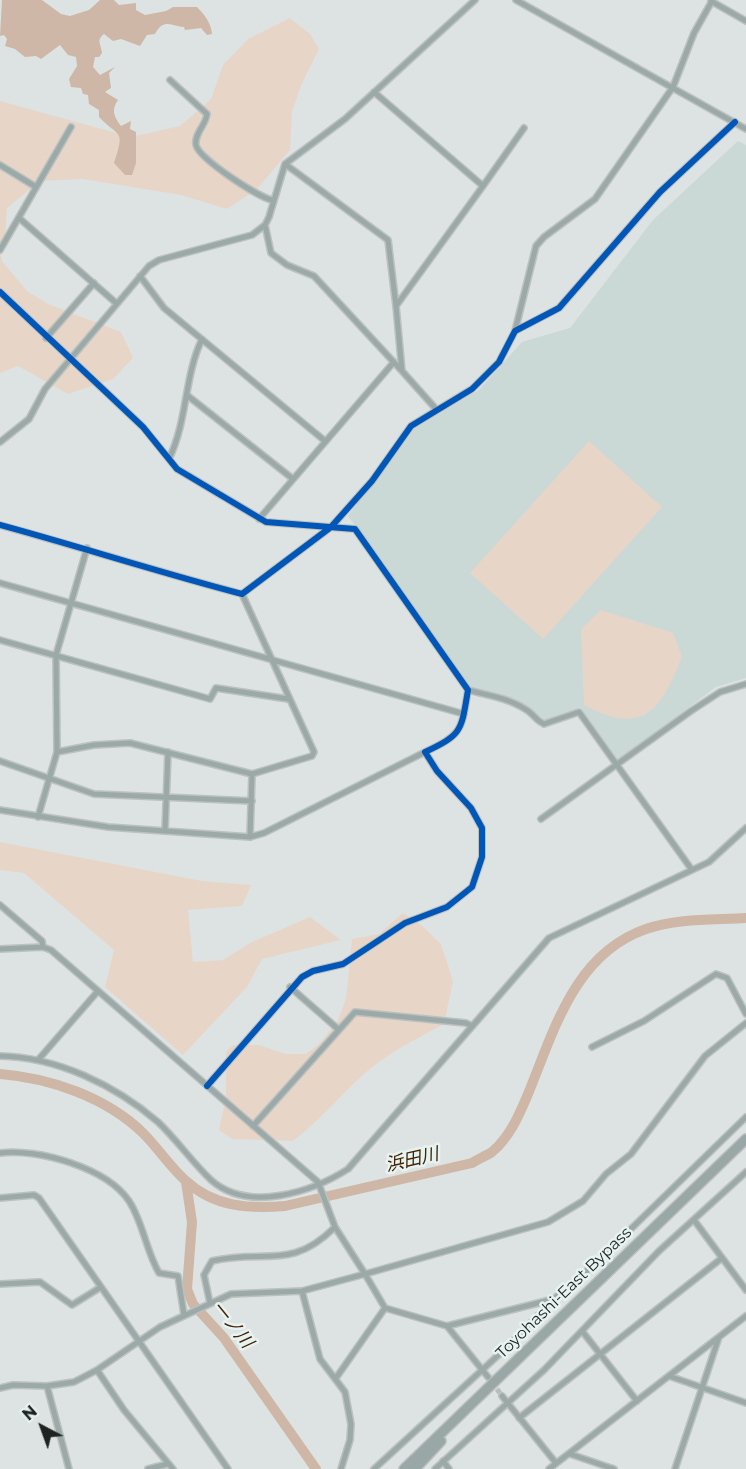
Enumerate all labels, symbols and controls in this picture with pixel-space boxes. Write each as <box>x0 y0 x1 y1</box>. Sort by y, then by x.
water label: 浜田川 <box>383 1143 441 1177</box>
street label: Toyohashi-East Bypass <box>492 1223 636 1363</box>
water label: 一ノ川 <box>207 1297 257 1353</box>
north arrow <box>12 1397 72 1457</box>
text: N <box>19 1402 41 1424</box>

